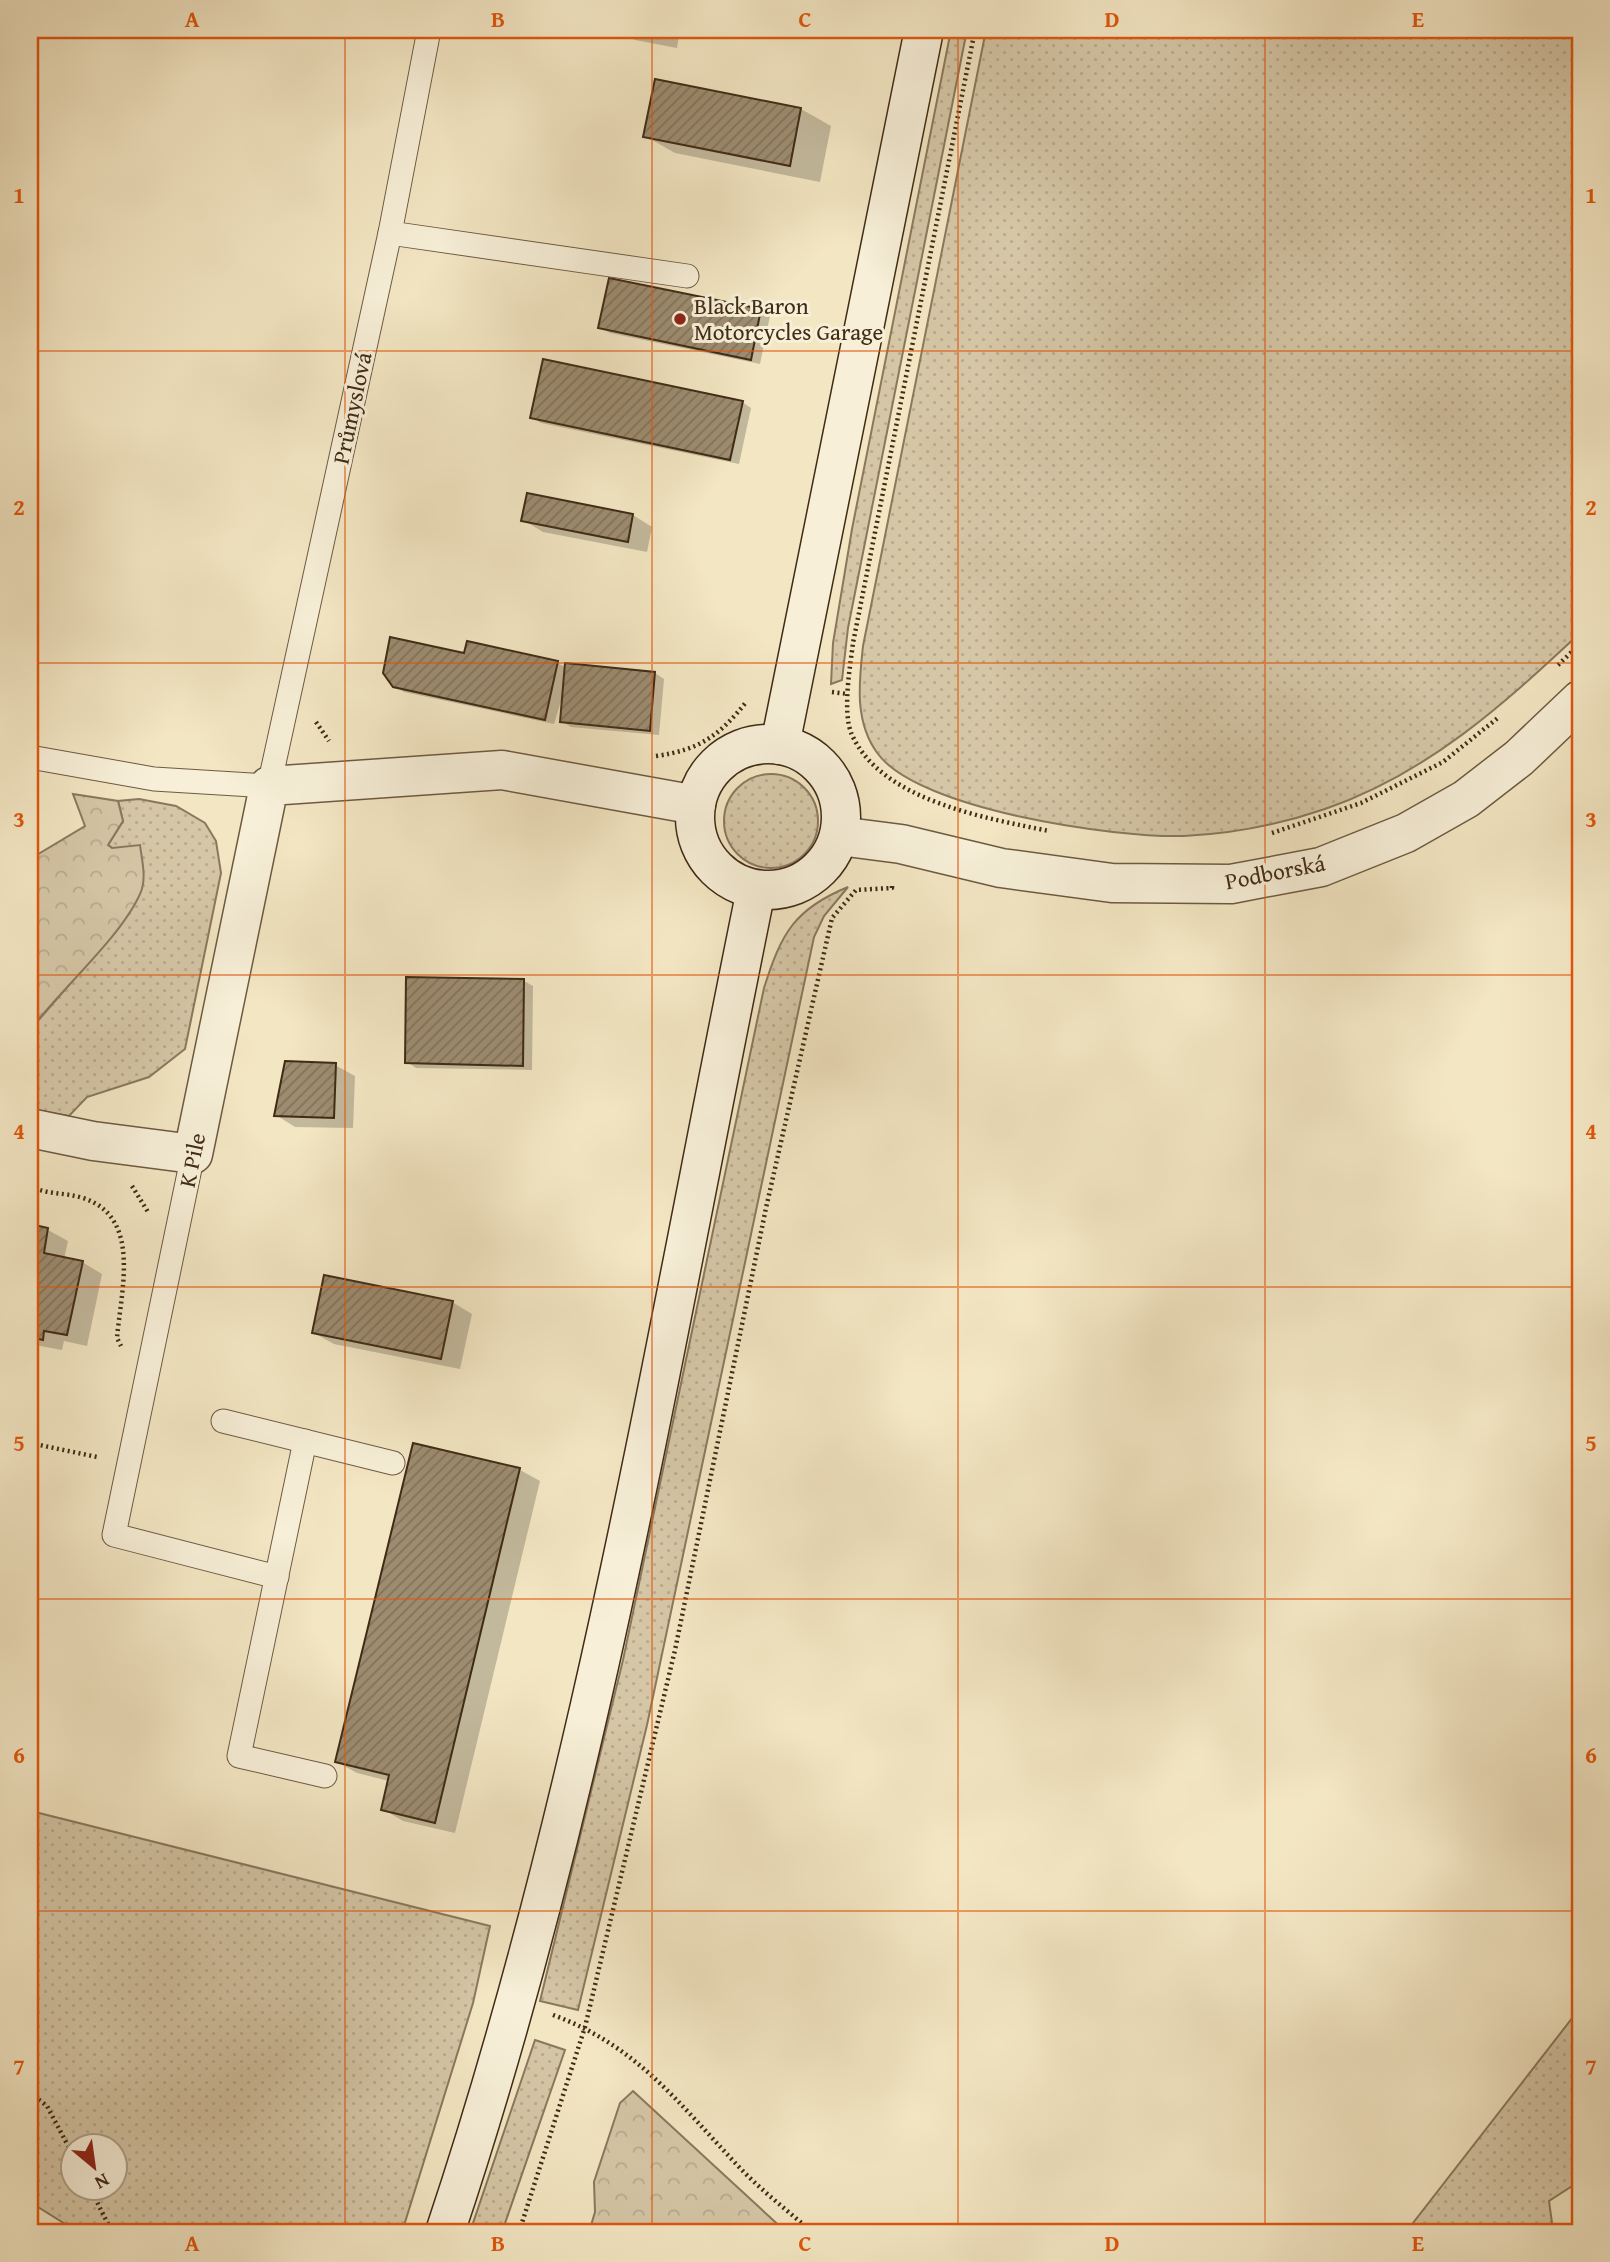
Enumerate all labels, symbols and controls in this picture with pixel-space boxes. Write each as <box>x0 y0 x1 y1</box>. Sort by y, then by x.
text: A <box>185 2 200 35</box>
text: B <box>491 2 505 35</box>
text: C <box>798 2 812 35</box>
text: D <box>1105 2 1120 35</box>
text: E <box>1412 2 1424 35</box>
text: 1 <box>13 178 25 211</box>
text: 1 <box>1585 178 1597 211</box>
place label: Black Baron Motorcycles Garage <box>694 289 883 348</box>
marker: Black Baron Motorcycles Garage <box>672 311 688 327</box>
street label: Průmyslová <box>324 349 379 467</box>
text: 2 <box>13 490 25 523</box>
text: 2 <box>1585 490 1597 523</box>
text: 3 <box>13 802 25 835</box>
text: 3 <box>1585 802 1597 835</box>
street label: Podborská <box>1222 846 1328 897</box>
text: 4 <box>13 1114 25 1147</box>
text: 4 <box>1585 1114 1597 1147</box>
street label: K Pile <box>170 1130 213 1190</box>
text: 5 <box>13 1426 25 1459</box>
text: 5 <box>1585 1426 1597 1459</box>
text: 6 <box>13 1738 25 1771</box>
text: 6 <box>1585 1738 1597 1771</box>
text: 7 <box>13 2050 25 2083</box>
text: 7 <box>1585 2050 1597 2083</box>
north arrow <box>60 2132 130 2202</box>
text: N <box>90 2167 115 2197</box>
text: A <box>185 2226 200 2259</box>
text: B <box>491 2226 505 2259</box>
text: C <box>798 2226 812 2259</box>
text: D <box>1105 2226 1120 2259</box>
text: E <box>1412 2226 1424 2259</box>

